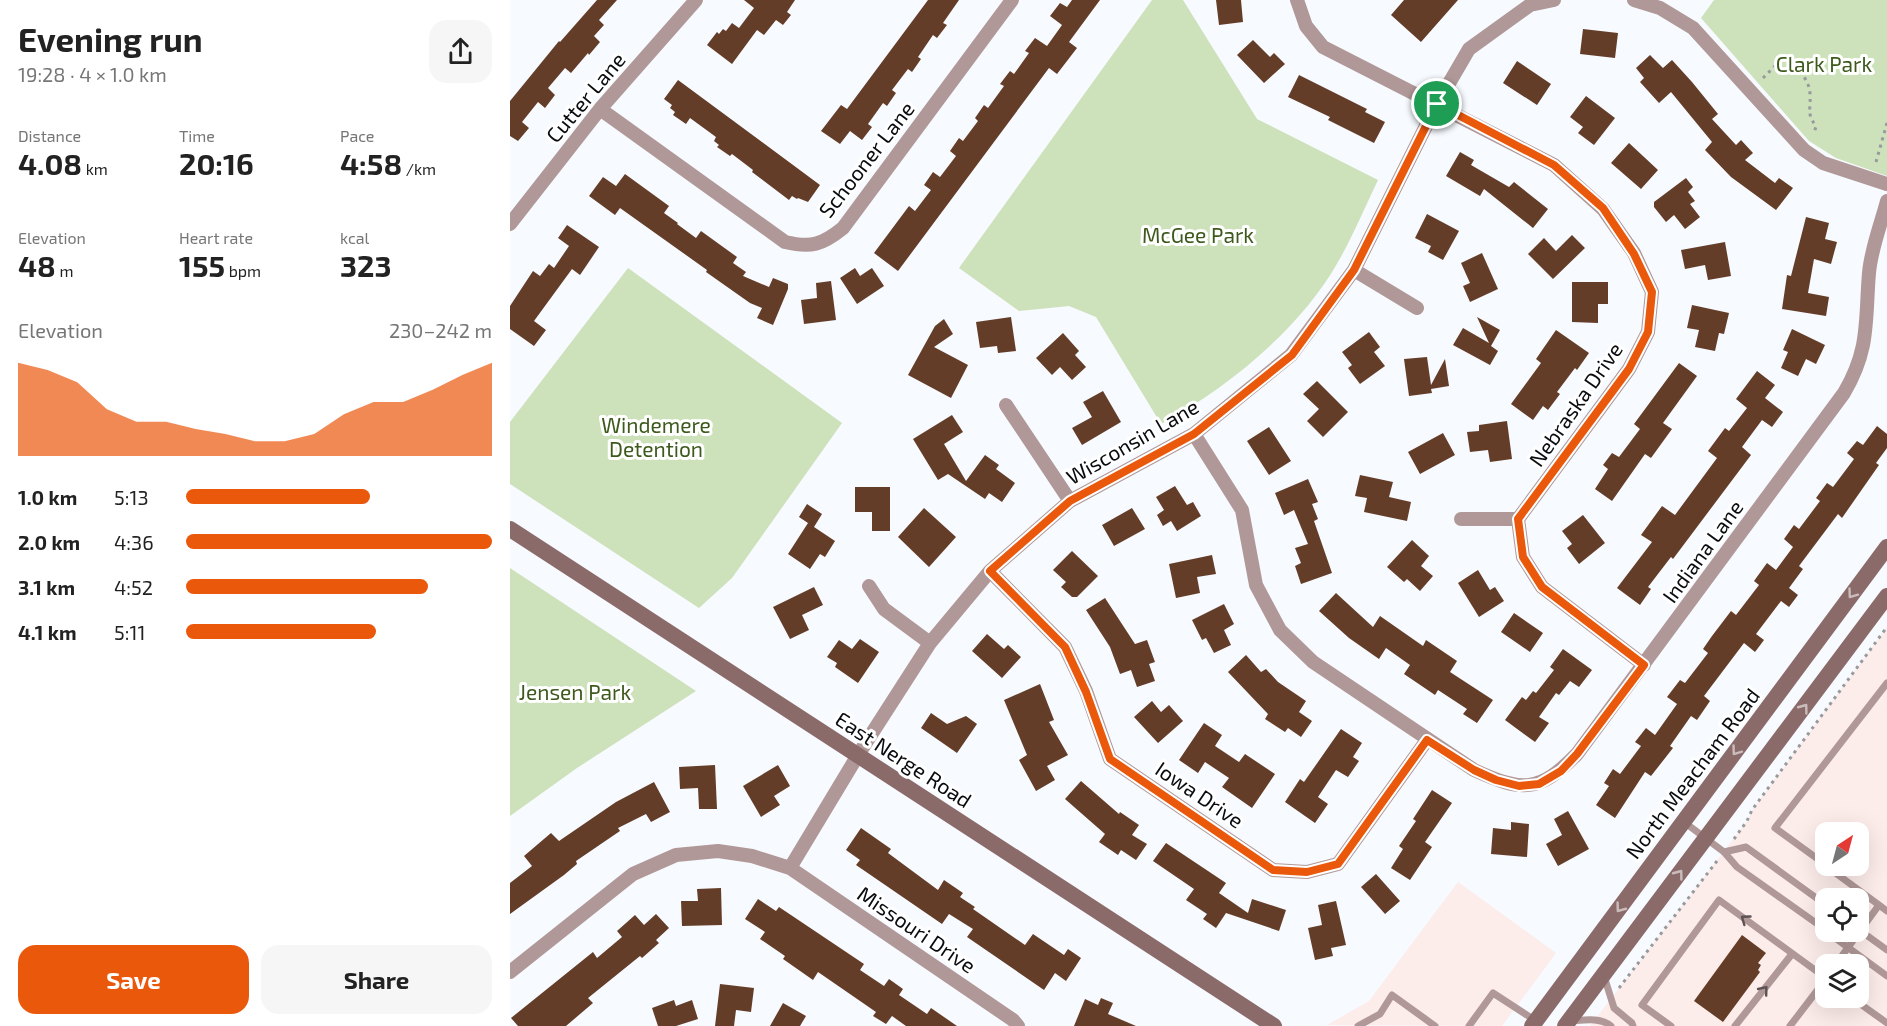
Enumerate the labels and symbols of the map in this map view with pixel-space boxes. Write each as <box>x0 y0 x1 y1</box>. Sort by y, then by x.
street label: Cutter Lane <box>540 47 630 147</box>
park label: Clark Park <box>1776 51 1872 76</box>
pin <box>1411 78 1462 129</box>
street label: Schooner Lane <box>813 96 919 222</box>
park label: McGee Park <box>1142 222 1254 247</box>
street label: Nebraska Drive <box>1523 337 1627 471</box>
street label: Wisconsin Lane <box>1061 393 1203 489</box>
park label: Windemere Detention <box>601 412 711 461</box>
street label: Indiana Lane <box>1656 495 1748 607</box>
one-way arrow <box>1848 588 1859 599</box>
park label: Jensen Park <box>519 679 631 704</box>
street label: North Meacham Road <box>1620 683 1764 863</box>
one-way arrow <box>1796 704 1807 715</box>
street label: East Nerge Road <box>831 706 977 812</box>
one-way arrow <box>1733 745 1744 756</box>
street label: Iowa Drive <box>1151 755 1249 833</box>
north arrow <box>1815 822 1869 876</box>
one-way arrow <box>1672 869 1683 880</box>
street label: Missouri Drive <box>853 880 981 978</box>
one-way arrow <box>1617 901 1628 912</box>
one-way arrow <box>1741 915 1752 926</box>
one-way arrow <box>1756 986 1767 997</box>

